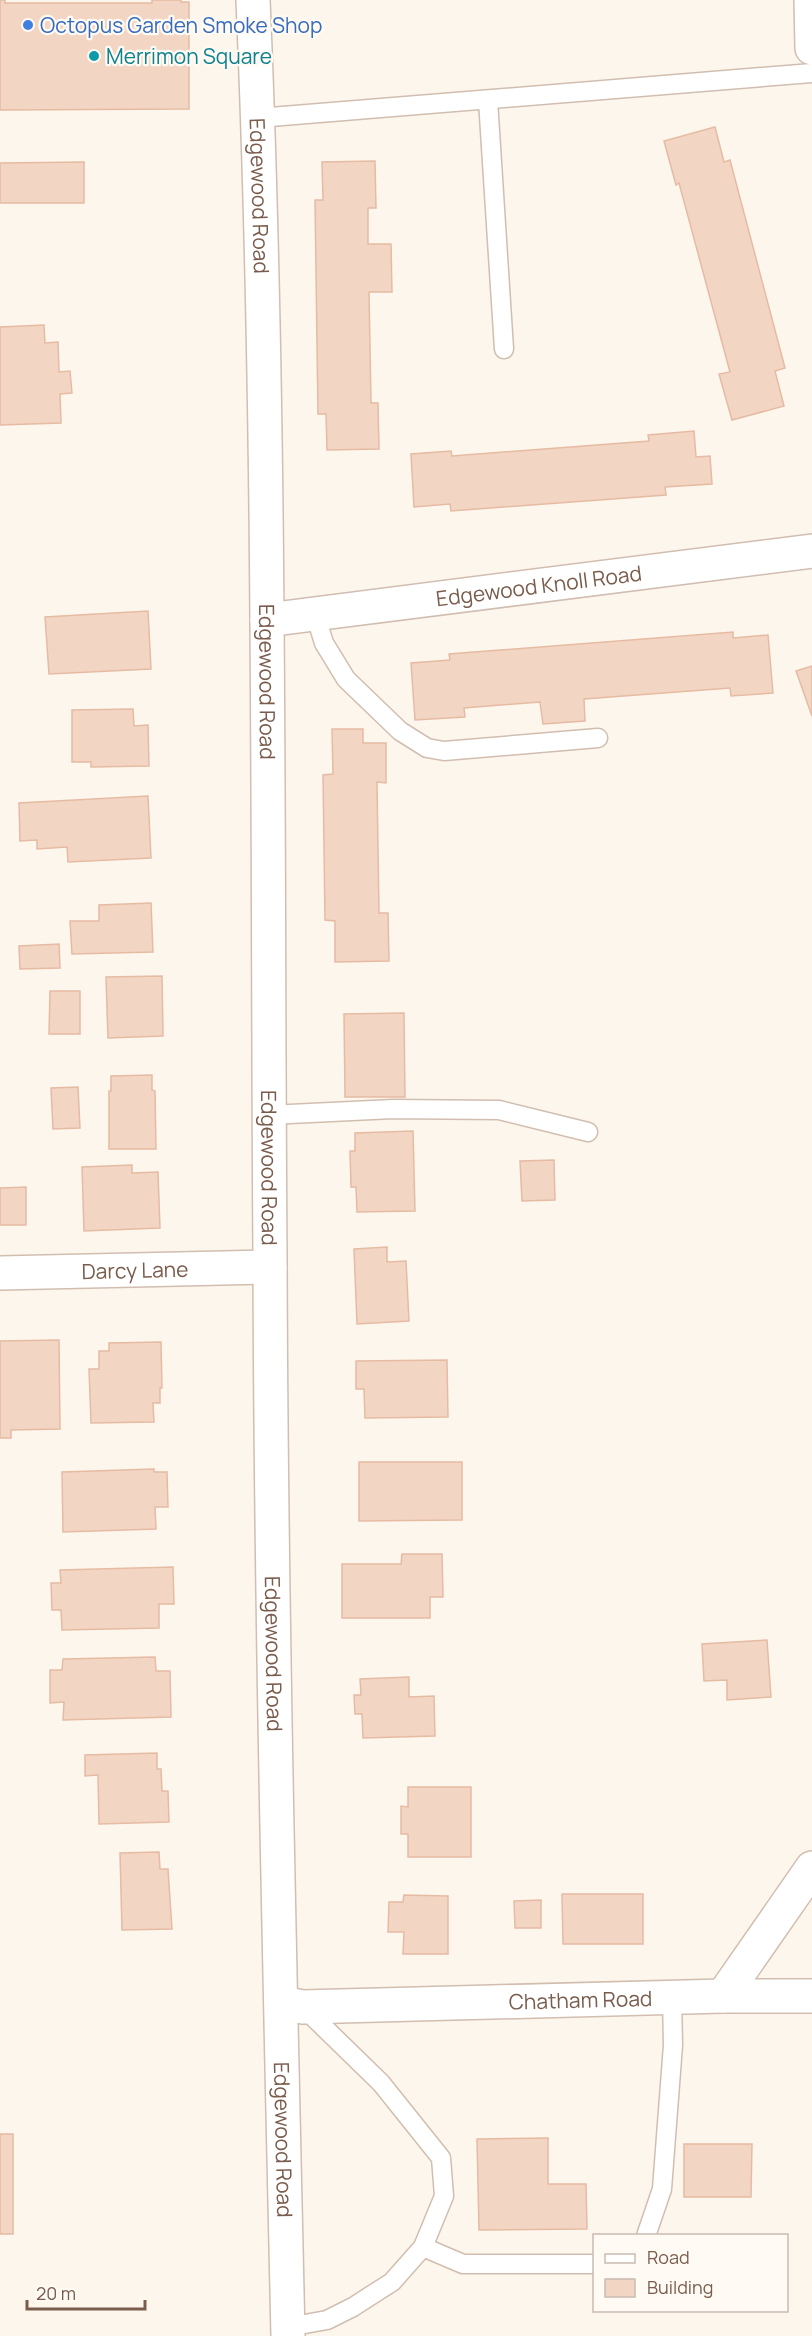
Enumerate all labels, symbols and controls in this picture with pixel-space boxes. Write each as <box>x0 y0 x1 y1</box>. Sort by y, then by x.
place label: Octopus Garden Smoke Shop <box>40 11 322 39</box>
marker: Octopus Garden Smoke Shop <box>21 18 35 32</box>
place label: Merrimon Square <box>106 42 272 70</box>
marker: Merrimon Square <box>87 49 101 63</box>
street label: Edgewood Road <box>244 118 276 274</box>
street label: Edgewood Knoll Road <box>434 559 643 612</box>
street label: Edgewood Road <box>253 604 282 760</box>
street label: Edgewood Road <box>255 1090 284 1246</box>
street label: Darcy Lane <box>81 1255 189 1285</box>
street label: Edgewood Road <box>259 1576 289 1732</box>
street label: Chatham Road <box>508 1984 653 2016</box>
street label: Edgewood Road <box>268 2062 299 2218</box>
legend <box>593 2234 788 2312</box>
text: Road <box>647 2245 690 2269</box>
scale bar <box>27 2273 146 2311</box>
text: Building <box>647 2275 713 2299</box>
text: 20 m <box>36 2281 76 2305</box>

